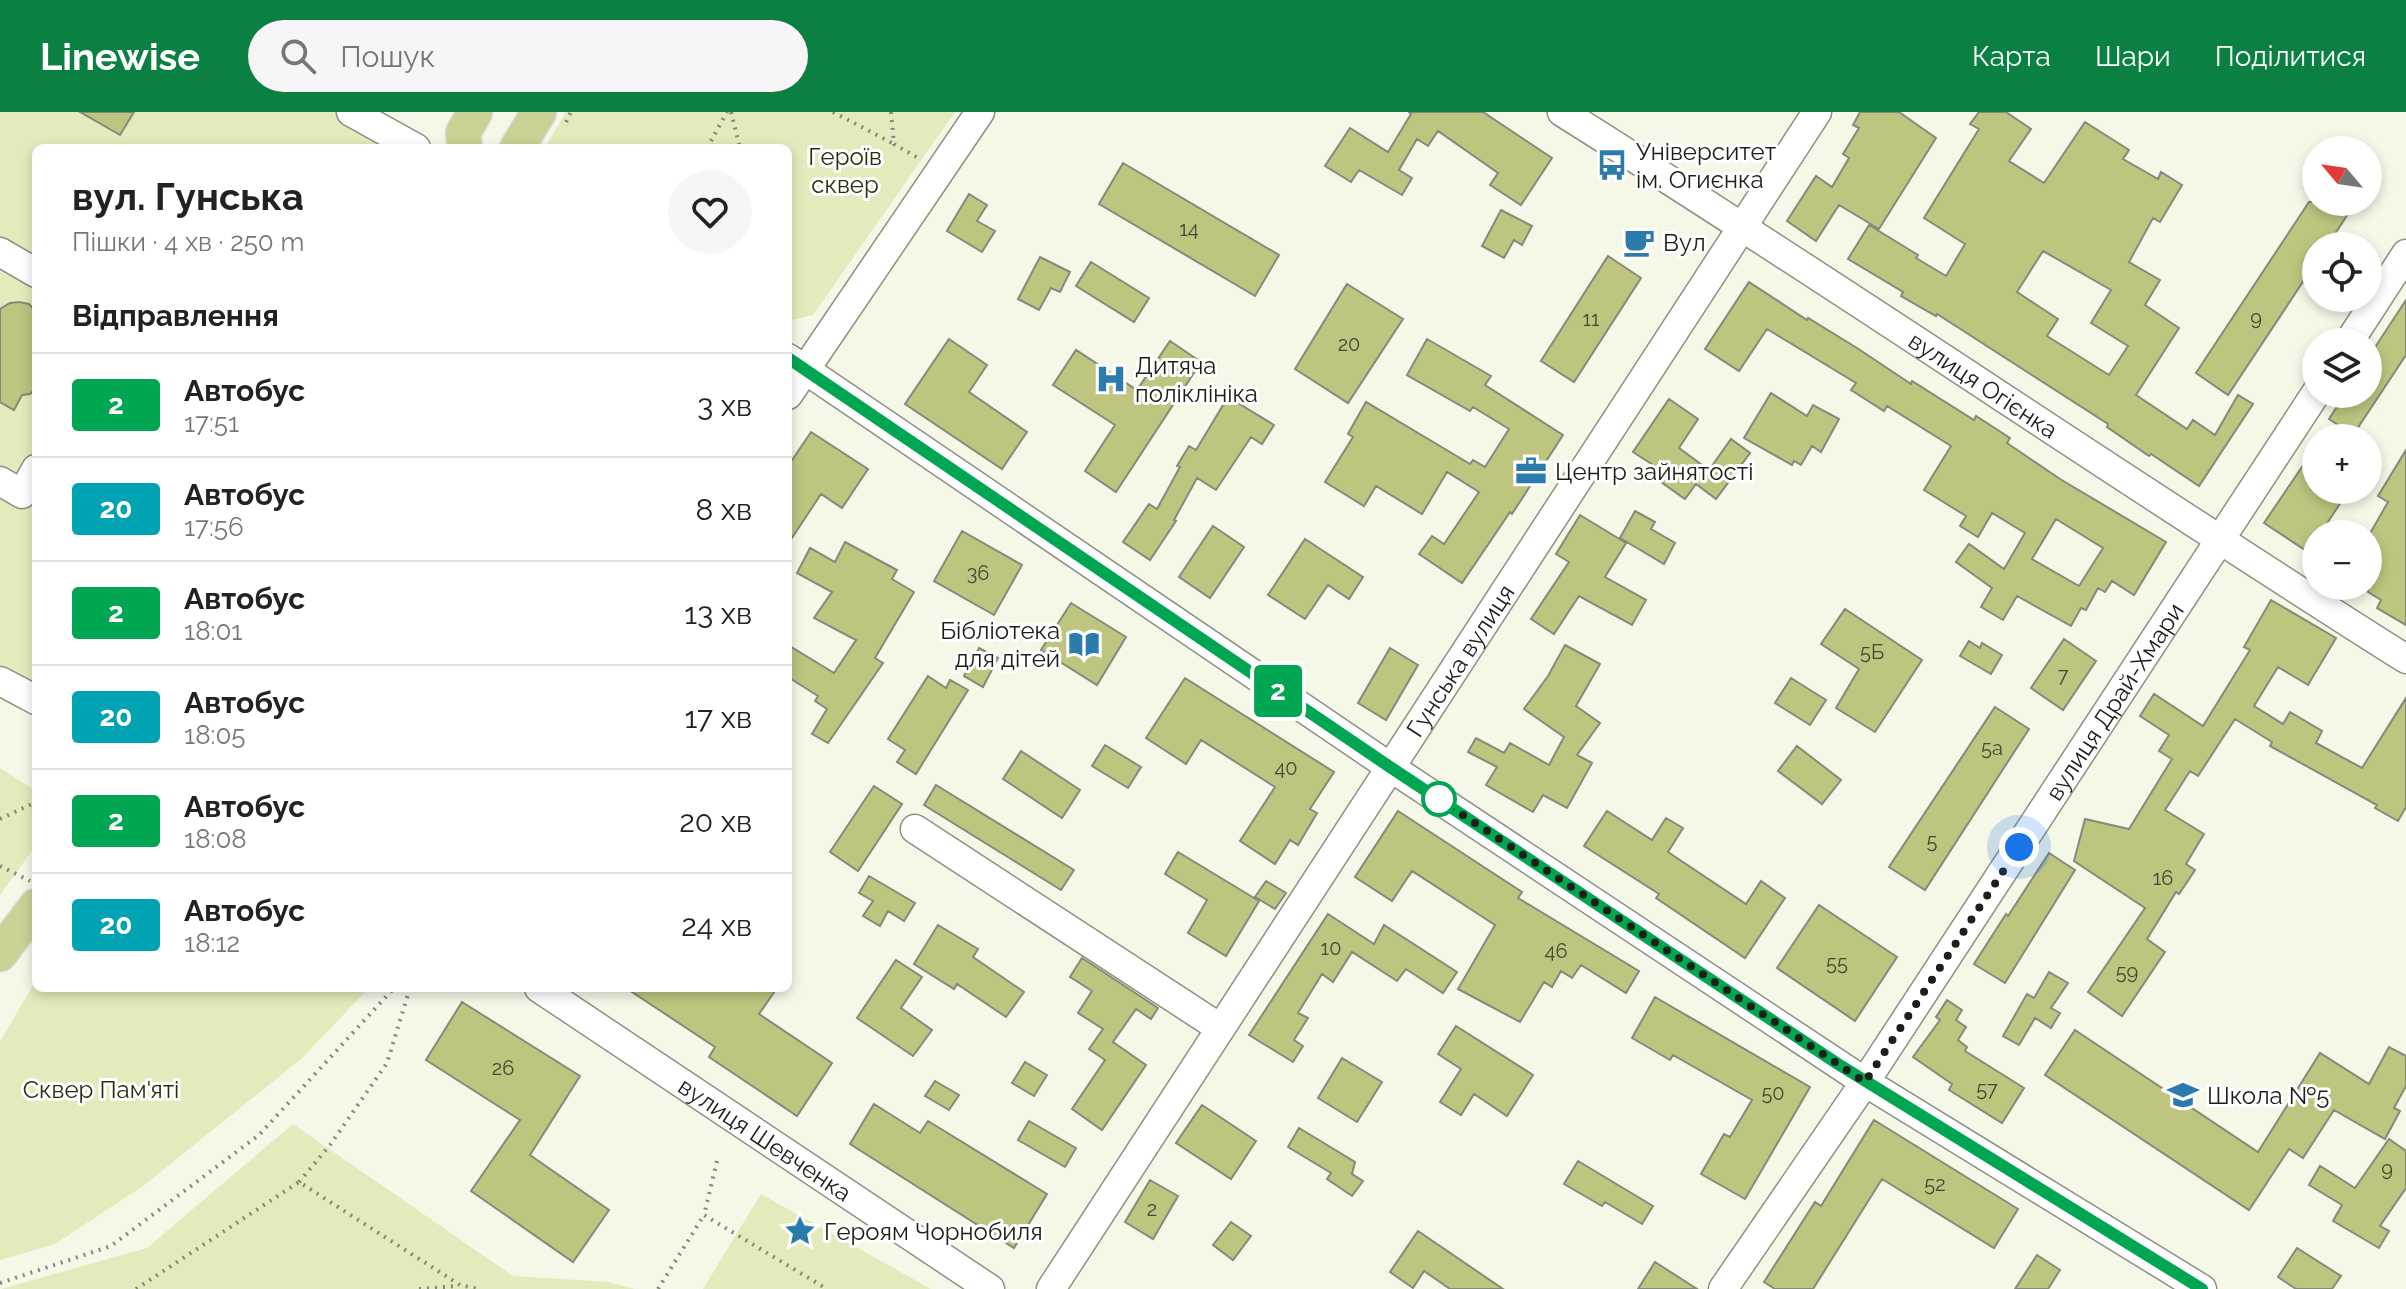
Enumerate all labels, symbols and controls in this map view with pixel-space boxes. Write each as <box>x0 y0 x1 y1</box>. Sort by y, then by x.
search box <box>248 20 808 92</box>
text: Linewise <box>40 34 200 79</box>
icon: search <box>276 34 320 78</box>
text: Пошук <box>340 39 435 74</box>
text: Карта <box>1972 40 2051 73</box>
text: Шари <box>2095 40 2171 73</box>
text: Поділитися <box>2215 40 2366 73</box>
north arrow <box>2302 136 2382 216</box>
map controls <box>2302 136 2382 600</box>
place label: Університет ім. Огиєнка <box>1636 137 1777 194</box>
park label: Героїв сквер <box>808 142 882 199</box>
bus stop icon: Університет ім. Огиєнка <box>1595 148 1629 182</box>
button: heart <box>668 170 752 254</box>
text: вул. Гунська <box>72 174 304 219</box>
house number: 14 <box>1179 217 1199 241</box>
cafe icon: Вул <box>1622 225 1656 259</box>
text: Пішки · 4 хв · 250 m <box>72 227 304 257</box>
place label: Вул <box>1663 228 1706 257</box>
button: locate <box>2302 232 2382 312</box>
text: Відправлення <box>72 298 279 333</box>
house number: 9 <box>2250 306 2262 330</box>
house number: 11 <box>1582 307 1600 331</box>
street label: вулиця Огієнка <box>1904 325 2063 444</box>
button: layers <box>2302 328 2382 408</box>
house number: 20 <box>1338 332 1360 356</box>
place label: Дитяча поліклініка <box>1135 351 1258 408</box>
hospital icon: Дитяча поліклініка <box>1094 362 1128 396</box>
text: Автобус <box>184 373 305 408</box>
text: 2 <box>108 388 124 421</box>
text: 3 хв <box>697 388 752 423</box>
text: 17:51 <box>184 408 239 438</box>
button: + <box>2302 424 2382 504</box>
office icon: Центр зайнятості <box>1514 454 1548 488</box>
place label: Центр зайнятості <box>1555 457 1753 486</box>
text: Автобус <box>184 477 305 512</box>
text: 20 <box>100 492 132 525</box>
text: 8 хв <box>695 492 752 527</box>
text: 17:56 <box>184 512 244 542</box>
button: − <box>2302 520 2382 600</box>
house number: 36 <box>967 561 989 585</box>
street label: Гунська вулиця <box>1400 579 1520 742</box>
text: Автобус <box>184 581 305 616</box>
text: 2 <box>108 596 124 629</box>
text: 13 хв <box>684 596 752 631</box>
street label: вулиця Драй-Хмари <box>2039 597 2189 806</box>
text: 18:01 <box>184 616 242 646</box>
place label: Бібліотека для дітей <box>940 616 1060 673</box>
library icon: Бібліотека для дітей <box>1067 627 1101 661</box>
house number: 5Б <box>1860 640 1884 664</box>
house number: 7 <box>2058 663 2069 687</box>
line badge: 2 <box>1252 665 1304 717</box>
text: 2 <box>1270 674 1286 707</box>
text: Автобус <box>184 685 305 720</box>
text: 20 <box>100 700 132 733</box>
text: 17 хв <box>684 700 752 735</box>
text: 18:05 <box>184 720 246 750</box>
house number: 5а <box>1981 736 2003 760</box>
house number: 40 <box>1274 756 1298 780</box>
unlabelled marker <box>1422 782 1456 816</box>
text: Автобус <box>184 789 305 824</box>
text: 2 <box>108 804 124 837</box>
text: 20 хв <box>679 804 752 839</box>
text: 18:08 <box>184 824 247 854</box>
your location <box>1999 827 2039 867</box>
house number: 5 <box>1927 829 1938 853</box>
house number: 16 <box>2153 866 2173 890</box>
text: Автобус <box>184 893 305 928</box>
text: 20 <box>100 908 132 941</box>
text: 24 хв <box>681 908 752 943</box>
text: 18:12 <box>184 928 240 958</box>
house number: 10 <box>1321 936 1341 960</box>
house number: 46 <box>1545 939 1567 963</box>
house number: 55 <box>1826 951 1848 975</box>
house number: 59 <box>2116 960 2138 984</box>
house number: 26 <box>492 1056 514 1080</box>
street label: вулиця Шевченка <box>673 1071 857 1207</box>
park label: Сквер Пам'яті <box>23 1075 179 1104</box>
house number: 57 <box>1976 1077 1998 1101</box>
school or university icon: Школа №5 <box>2166 1078 2200 1112</box>
house number: 50 <box>1761 1081 1785 1105</box>
place label: Школа №5 <box>2207 1081 2329 1110</box>
house number: 9 <box>2381 1157 2393 1181</box>
house number: 52 <box>1924 1172 1946 1196</box>
house number: 2 <box>1147 1197 1157 1221</box>
place icon: Героям Чорнобиля <box>783 1214 817 1248</box>
place label: Героям Чорнобиля <box>824 1217 1043 1246</box>

